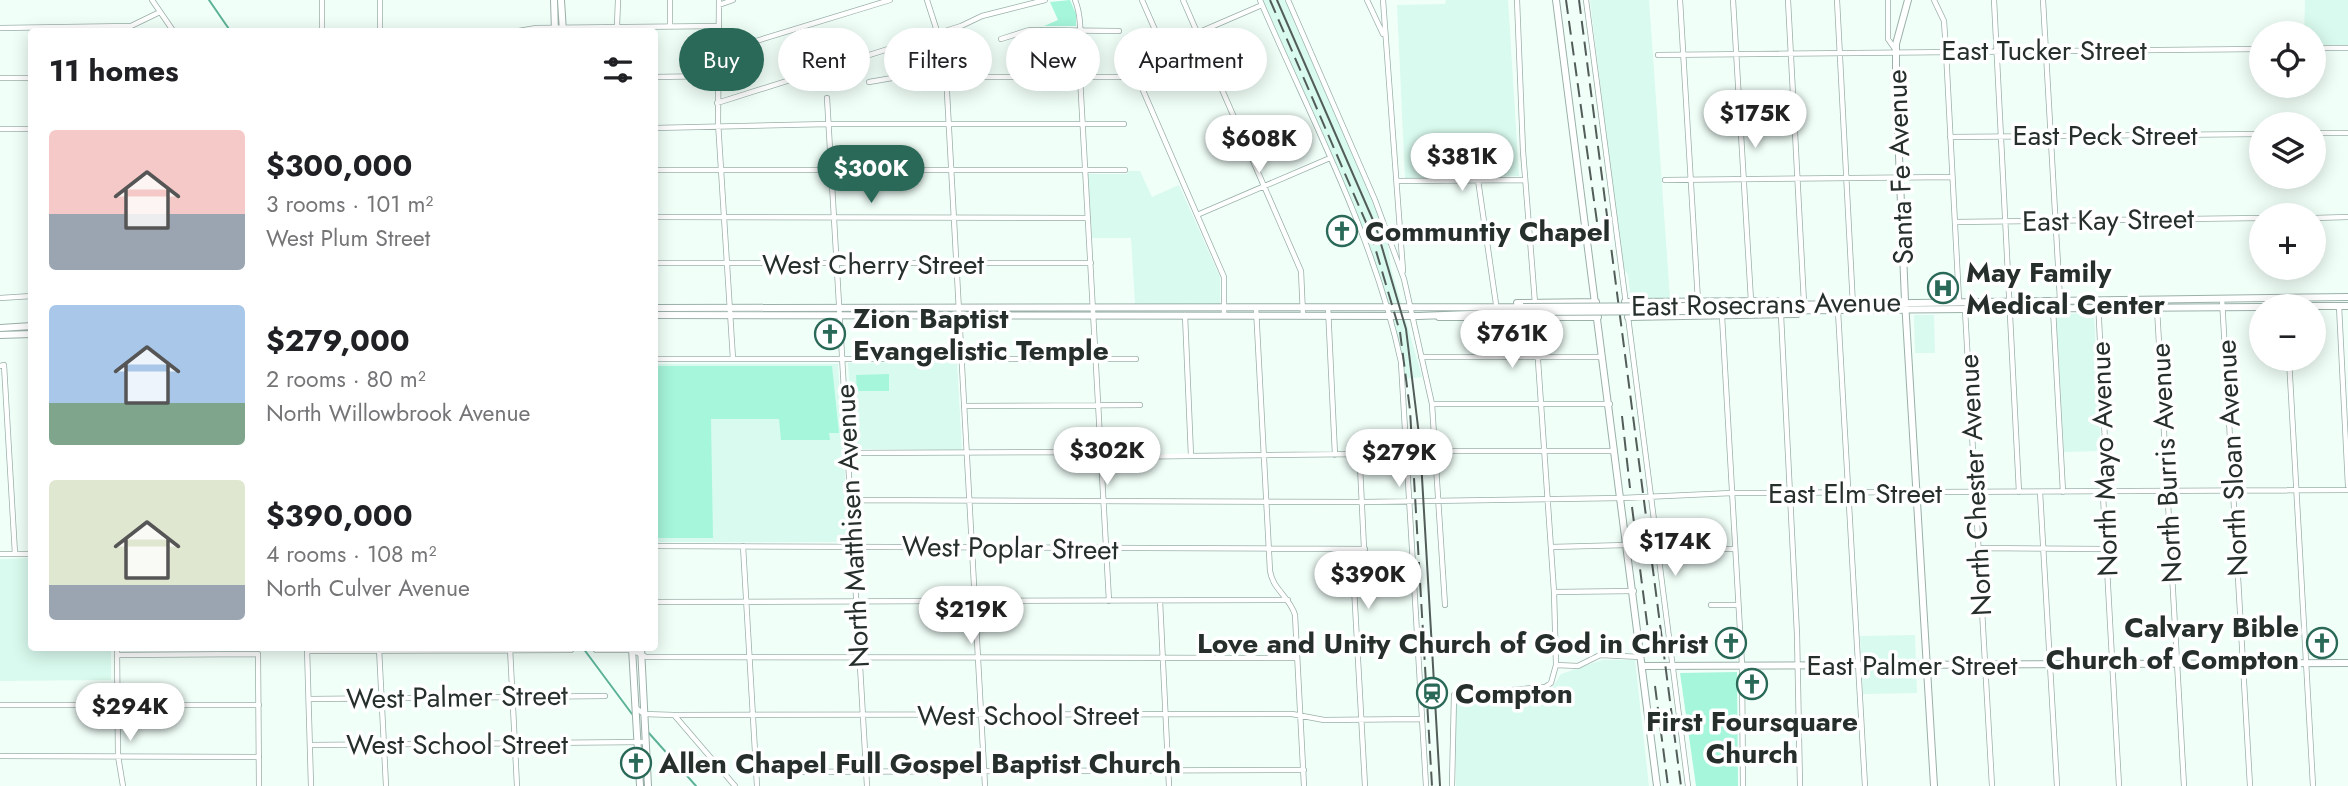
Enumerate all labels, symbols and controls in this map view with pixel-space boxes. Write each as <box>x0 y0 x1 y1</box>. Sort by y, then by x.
map controls <box>2249 21 2326 371</box>
button: locate <box>2249 21 2326 98</box>
chip: Buy <box>679 28 764 91</box>
chip: Rent <box>778 28 870 91</box>
chip: Filters <box>884 28 992 91</box>
chip: New <box>1006 28 1100 91</box>
chip: Apartment <box>1114 28 1267 91</box>
street label: East Tucker Street <box>1941 30 2147 71</box>
text: 11 homes <box>49 49 179 92</box>
icon: filters <box>599 51 637 89</box>
street label: Santa Fe Avenue <box>1876 69 1924 265</box>
pin: $175K <box>1706 90 1804 150</box>
text: $175K <box>1720 96 1790 130</box>
button: layers <box>2249 112 2326 189</box>
street label: East Peck Street <box>2012 115 2198 156</box>
pin: $608K <box>1210 116 1308 175</box>
text: $608K <box>1221 121 1297 155</box>
pin: $381K <box>1413 134 1511 193</box>
text: $381K <box>1427 139 1497 173</box>
text: $300,000 <box>266 144 412 187</box>
pin: $300K <box>822 146 920 205</box>
text: $300K <box>833 151 909 185</box>
icon: home <box>105 158 189 242</box>
text: 3 rooms · 101 m² <box>266 187 433 221</box>
street label: East Kay Street <box>2022 198 2195 242</box>
button: + <box>2249 203 2326 280</box>
place label: Communtiy Chapel <box>1365 211 1610 252</box>
church icon: Communtiy Chapel <box>1325 214 1359 248</box>
text: West Plum Street <box>266 221 430 255</box>
street label: West Cherry Street <box>762 244 984 285</box>
place label: May Family Medical Center <box>1966 252 2166 325</box>
hospital icon: May Family Medical Center <box>1926 271 1960 305</box>
street label: East Rosecrans Avenue <box>1631 281 1901 327</box>
button: − <box>2249 294 2326 371</box>
place label: Zion Baptist Evangelistic Temple <box>853 298 1109 371</box>
pin: $761K <box>1463 310 1561 370</box>
text: $761K <box>1476 316 1548 350</box>
church icon: Zion Baptist Evangelistic Temple <box>813 317 847 351</box>
text: $279,000 <box>266 319 410 362</box>
icon: home <box>105 333 189 417</box>
street label: North Sloan Avenue <box>2205 338 2259 578</box>
street label: North Mayo Avenue <box>2079 341 2129 577</box>
street label: North Burris Avenue <box>2139 342 2193 584</box>
street label: North Chester Avenue <box>1948 353 2002 617</box>
text: 2 rooms · 80 m² <box>266 362 426 396</box>
street label: North Matthisen Avenue <box>824 383 880 669</box>
text: North Willowbrook Avenue <box>266 396 530 430</box>
pin: $302K <box>1058 428 1156 487</box>
pin: $279K <box>1350 430 1448 489</box>
text: $302K <box>1070 433 1144 467</box>
text: $279K <box>1362 435 1436 469</box>
street label: East Elm Street <box>1768 473 1942 514</box>
text: $390,000 <box>266 494 413 537</box>
icon: home <box>105 508 189 592</box>
pin: $174K <box>1626 518 1724 578</box>
text: $174K <box>1639 524 1711 558</box>
street label: West Poplar Street <box>901 526 1119 570</box>
text: 4 rooms · 108 m² <box>266 537 436 571</box>
pin: $390K <box>1319 552 1417 611</box>
text: $390K <box>1330 557 1406 591</box>
text: North Culver Avenue <box>266 571 470 605</box>
pin: $219K <box>922 586 1020 646</box>
text: $219K <box>935 592 1007 626</box>
place label: Calvary Bible Church of Compton <box>2046 607 2299 680</box>
place label: Love and Unity Church of God in Christ <box>1197 623 1708 664</box>
church icon: Love and Unity Church of God in Christ <box>1714 626 1748 660</box>
church icon: Calvary Bible Church of Compton <box>2305 626 2339 660</box>
street label: East Palmer Street <box>1807 645 2018 686</box>
church icon: First Foursquare Church <box>1735 667 1769 701</box>
place label: Compton <box>1455 673 1573 714</box>
street label: West Palmer Street <box>346 675 569 719</box>
station icon: Compton <box>1415 676 1449 710</box>
pin: $294K <box>81 684 179 743</box>
text: $294K <box>92 689 168 723</box>
street label: West School Street <box>917 695 1139 736</box>
place label: First Foursquare Church <box>1646 701 1858 774</box>
street label: West School Street <box>346 724 568 765</box>
place label: Allen Chapel Full Gospel Baptist Church <box>658 743 1181 784</box>
church icon: Allen Chapel Full Gospel Baptist Church <box>619 746 653 780</box>

